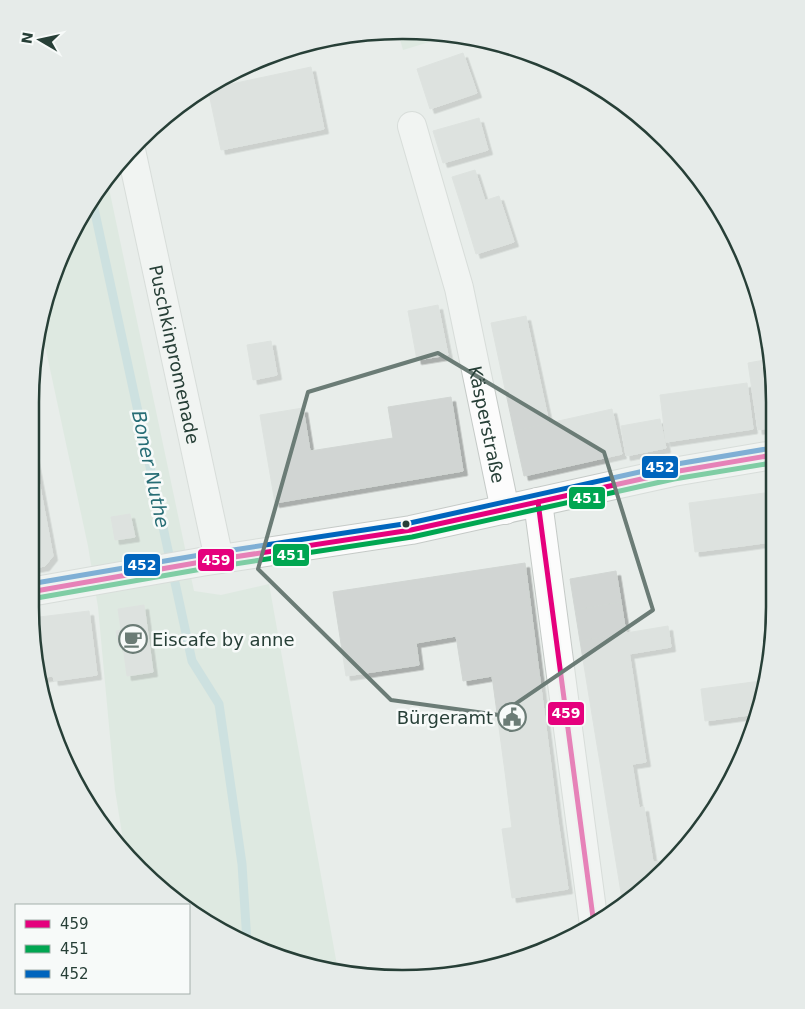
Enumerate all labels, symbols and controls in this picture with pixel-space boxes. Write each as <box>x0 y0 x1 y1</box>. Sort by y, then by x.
north arrow <box>15 15 65 65</box>
text: N <box>18 31 36 45</box>
street label: Puschkinpromenade <box>145 263 204 446</box>
street label: Käsperstraße <box>465 364 510 485</box>
water label: Boner Nuthe <box>128 408 174 530</box>
line badge: 452 <box>641 455 679 479</box>
text: 452 <box>645 459 675 475</box>
line badge: 451 <box>568 486 606 510</box>
text: 451 <box>572 490 602 506</box>
unlabelled marker <box>401 519 411 529</box>
line badge: 451 <box>272 543 310 567</box>
text: 451 <box>276 547 306 563</box>
line badge: 459 <box>197 548 235 572</box>
text: 459 <box>201 552 231 568</box>
line badge: 452 <box>123 553 161 577</box>
text: 452 <box>127 557 157 573</box>
cafe icon: Eiscafe by anne <box>118 624 148 654</box>
place label: Eiscafe by anne <box>152 629 295 650</box>
line badge: 459 <box>547 701 585 726</box>
public building icon: Bürgeramt <box>497 702 527 732</box>
text: 459 <box>551 705 581 721</box>
place label: Bürgeramt <box>397 707 493 728</box>
legend <box>15 904 190 994</box>
text: 459 <box>60 915 89 933</box>
text: 451 <box>60 940 89 958</box>
text: 452 <box>60 965 89 983</box>

